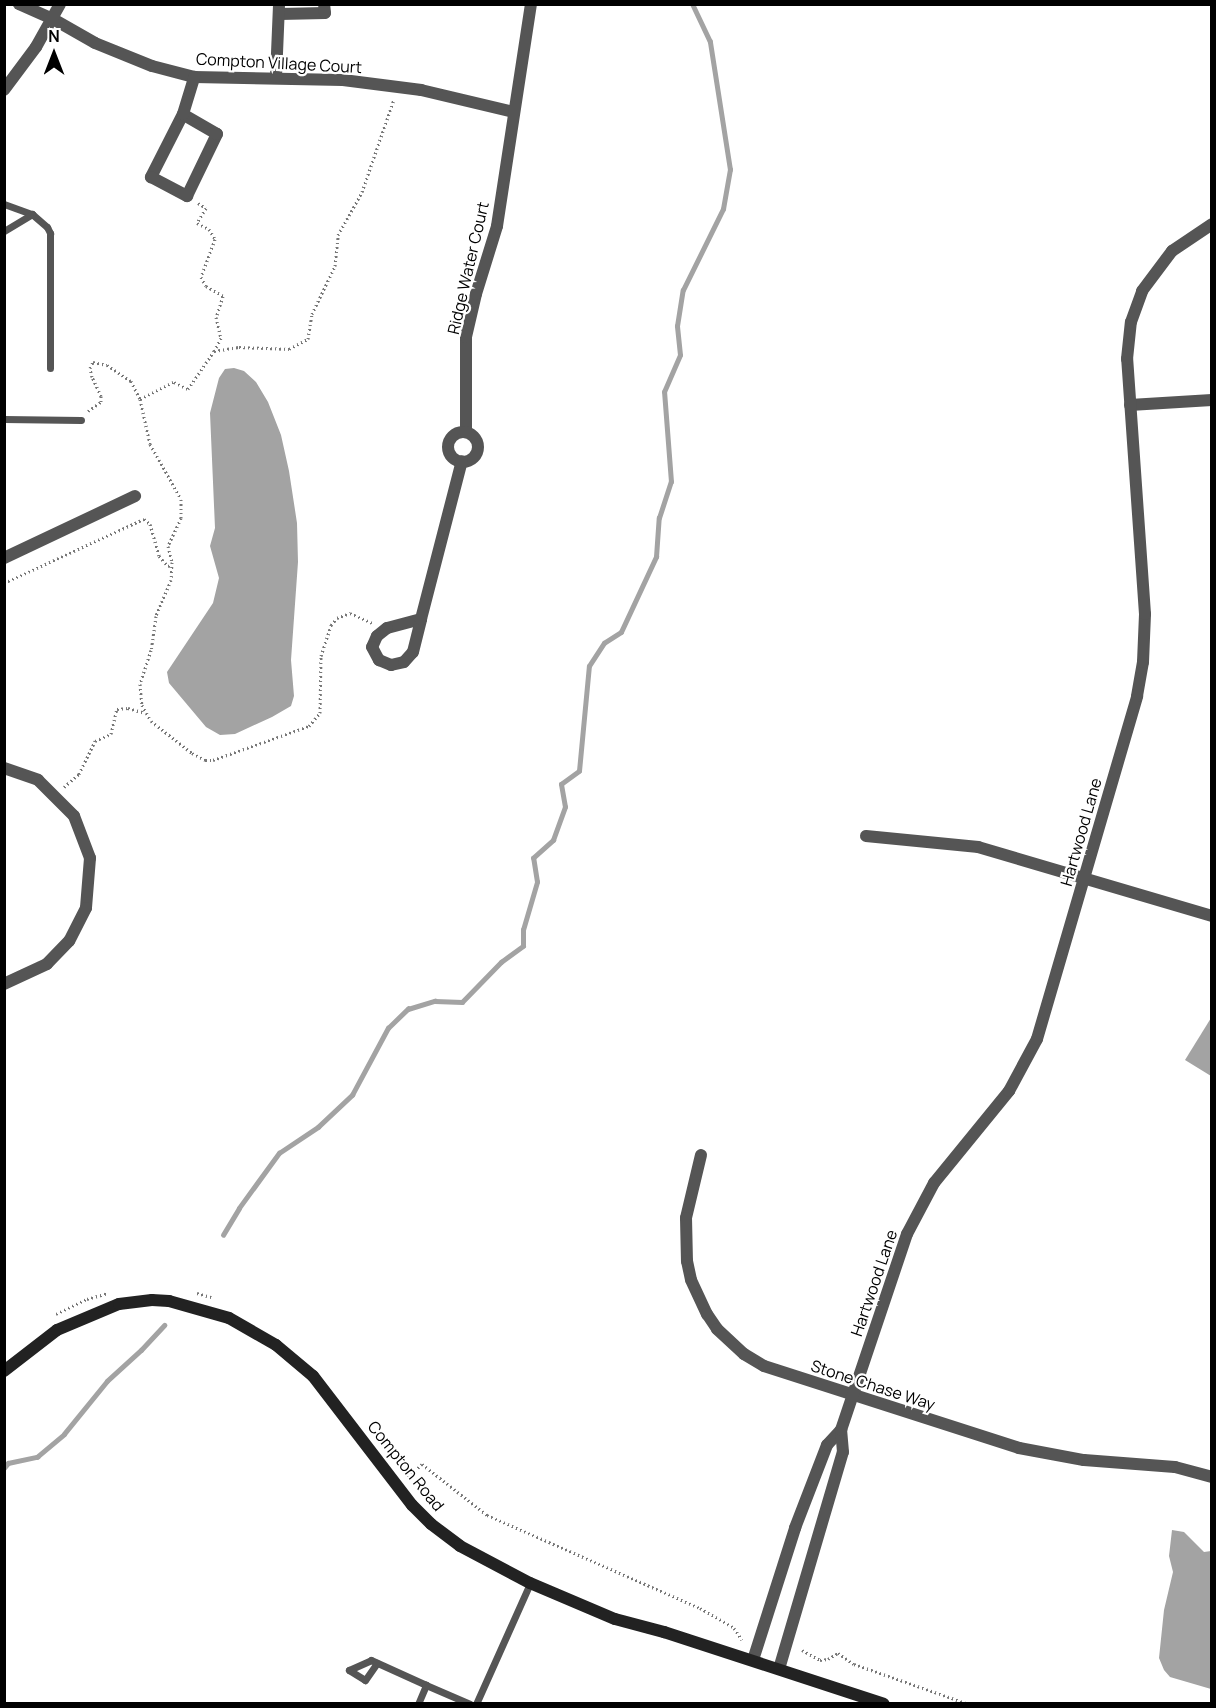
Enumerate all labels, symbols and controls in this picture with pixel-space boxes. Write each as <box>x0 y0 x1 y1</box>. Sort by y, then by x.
north arrow <box>24 24 84 84</box>
text: N <box>48 25 60 47</box>
street label: Compton Village Court <box>195 49 363 77</box>
street label: Ridge Water Court <box>443 200 493 336</box>
street label: Hartwood Lane <box>1056 776 1106 888</box>
street label: Hartwood Lane <box>847 1227 901 1339</box>
street label: Stone Chase Way <box>809 1356 937 1414</box>
street label: Compton Road <box>364 1417 448 1515</box>

